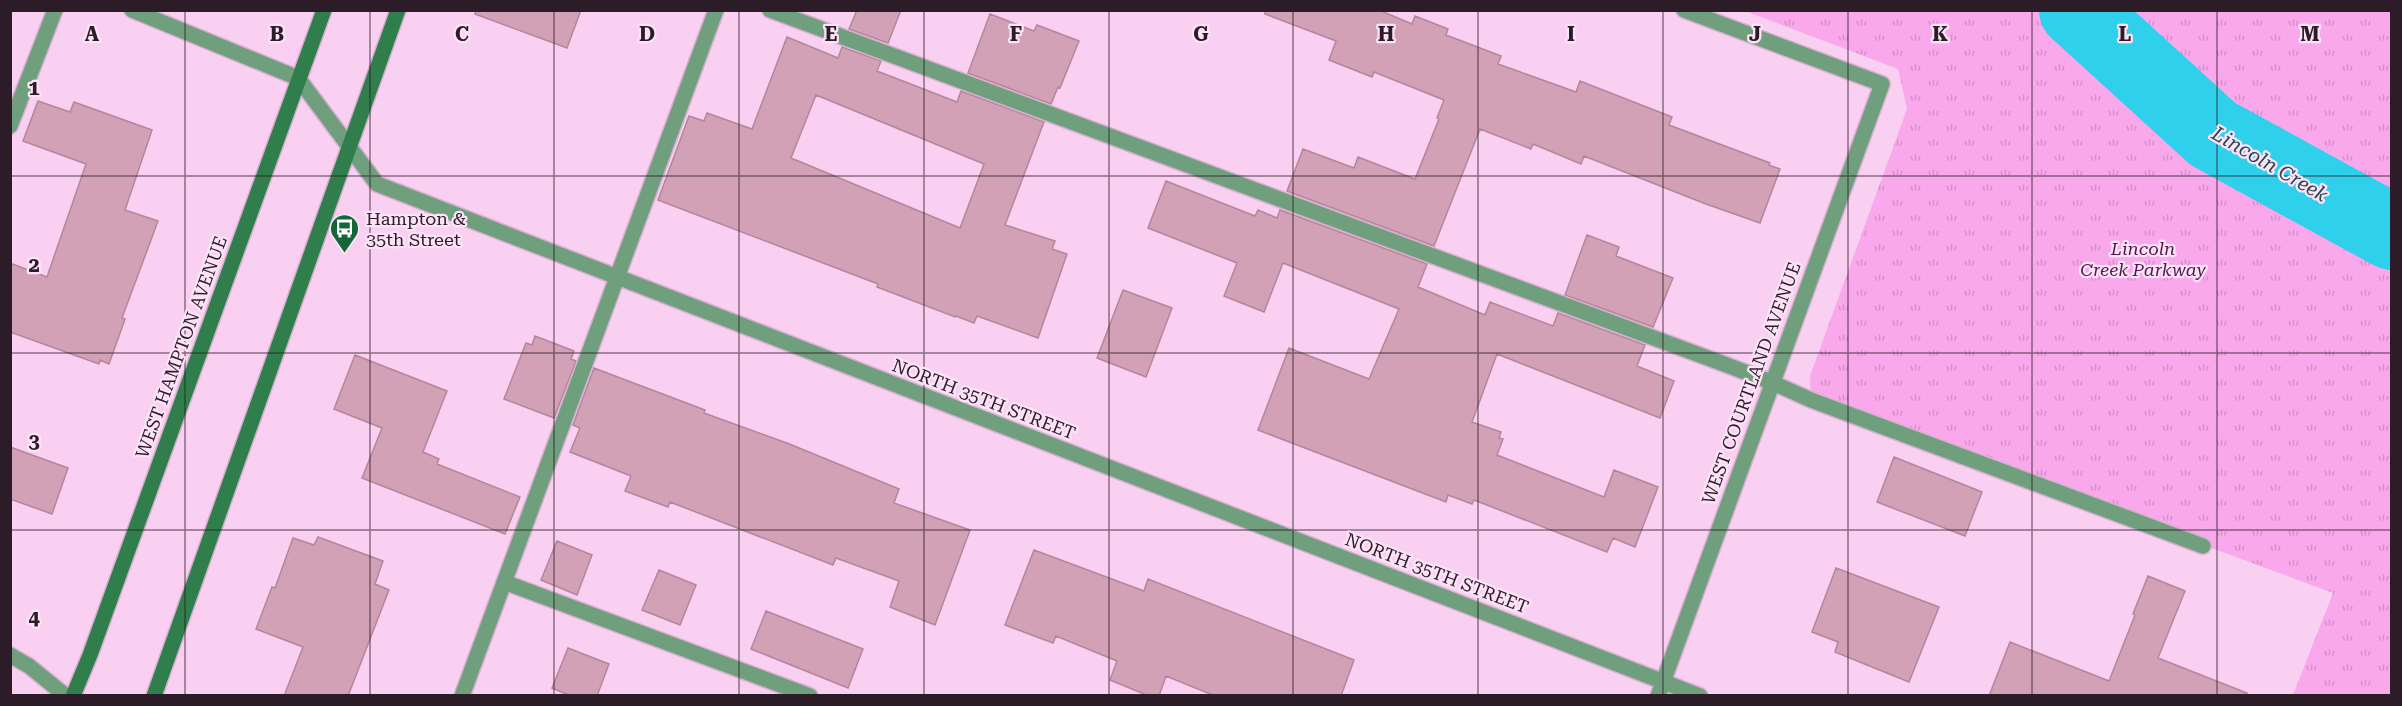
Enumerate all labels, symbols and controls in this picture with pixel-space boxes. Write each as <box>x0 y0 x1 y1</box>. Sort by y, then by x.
text: A <box>85 22 100 46</box>
text: B <box>270 22 284 46</box>
text: C <box>455 22 469 46</box>
text: D <box>639 22 655 46</box>
text: E <box>825 22 838 46</box>
text: F <box>1010 22 1022 46</box>
text: G <box>1193 22 1209 46</box>
text: H <box>1378 22 1394 46</box>
text: I <box>1567 22 1575 46</box>
text: J <box>1749 22 1761 46</box>
text: K <box>1932 22 1948 46</box>
text: L <box>2119 22 2132 46</box>
text: M <box>2300 22 2320 46</box>
text: 1 <box>28 76 40 100</box>
water label: Lincoln Creek <box>2207 121 2332 207</box>
place label: Hampton & 35th Street <box>366 208 466 250</box>
bus stop icon: Hampton & 35th Street <box>329 212 361 254</box>
street label: WEST HAMPTON AVENUE <box>131 233 231 461</box>
park label: Lincoln Creek Parkway <box>2080 238 2207 280</box>
text: 2 <box>28 253 40 277</box>
street label: WEST COURTLAND AVENUE <box>1697 259 1805 507</box>
street label: NORTH 35TH STREET <box>889 354 1079 444</box>
text: 3 <box>28 429 40 453</box>
street label: NORTH 35TH STREET <box>1342 528 1532 618</box>
text: 4 <box>28 606 40 630</box>

